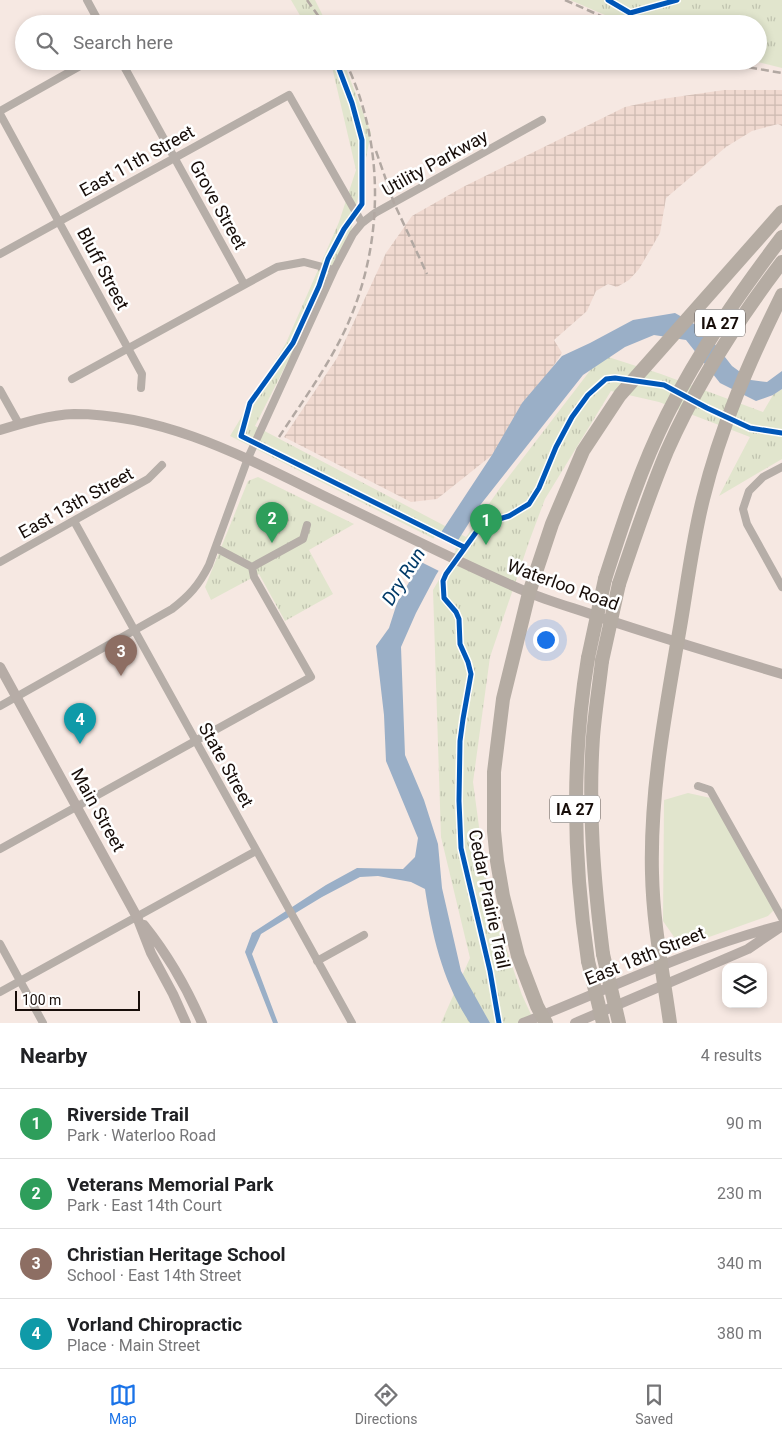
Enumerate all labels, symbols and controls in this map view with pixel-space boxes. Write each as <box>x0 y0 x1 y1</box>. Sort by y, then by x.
search box <box>15 15 767 70</box>
icon: search <box>33 29 61 57</box>
text: Search here <box>73 31 173 54</box>
street label: East 11th Street <box>76 120 198 201</box>
street label: Utility Parkway <box>378 125 492 200</box>
street label: Grove Street <box>185 157 252 253</box>
street label: Bluff Street <box>73 224 134 314</box>
road number: IA 27 <box>695 309 745 336</box>
street label: East 13th Street <box>15 462 137 543</box>
pin: 2 <box>256 502 288 543</box>
pin: 1 <box>470 504 502 545</box>
water label: Dry Run <box>377 543 430 609</box>
street label: Waterloo Road <box>504 555 622 615</box>
your location <box>533 627 559 653</box>
pin: 3 <box>105 635 137 676</box>
pin: 4 <box>64 703 96 744</box>
street label: State Street <box>195 719 258 811</box>
street label: Main Street <box>67 765 130 855</box>
road number: IA 27 <box>550 796 600 822</box>
street label: Cedar Prairie Trail <box>465 827 514 970</box>
street label: East 18th Street <box>582 922 708 989</box>
map controls <box>722 963 767 1008</box>
button: layers <box>722 963 767 1008</box>
scale bar <box>15 988 140 1011</box>
text: 100 m <box>22 992 61 1008</box>
text: Nearby <box>20 1044 87 1068</box>
text: 4 results <box>701 1046 762 1065</box>
text: Riverside Trail <box>67 1103 189 1126</box>
text: 1 <box>31 1114 41 1133</box>
text: 90 m <box>726 1114 762 1133</box>
text: Park · Waterloo Road <box>67 1126 216 1145</box>
text: Veterans Memorial Park <box>67 1173 273 1196</box>
text: 2 <box>31 1184 41 1203</box>
text: 230 m <box>717 1184 762 1203</box>
text: Park · East 14th Court <box>67 1196 222 1215</box>
text: Christian Heritage School <box>67 1243 286 1266</box>
text: 3 <box>31 1254 41 1273</box>
text: 340 m <box>717 1254 762 1273</box>
text: School · East 14th Street <box>67 1266 241 1285</box>
text: Vorland Chiropractic <box>67 1313 242 1336</box>
text: 4 <box>31 1324 41 1343</box>
text: 380 m <box>717 1324 762 1343</box>
text: Place · Main Street <box>67 1336 200 1355</box>
tab: Map <box>109 1381 137 1427</box>
tab: Directions <box>355 1381 418 1427</box>
tab: Saved <box>635 1381 673 1427</box>

